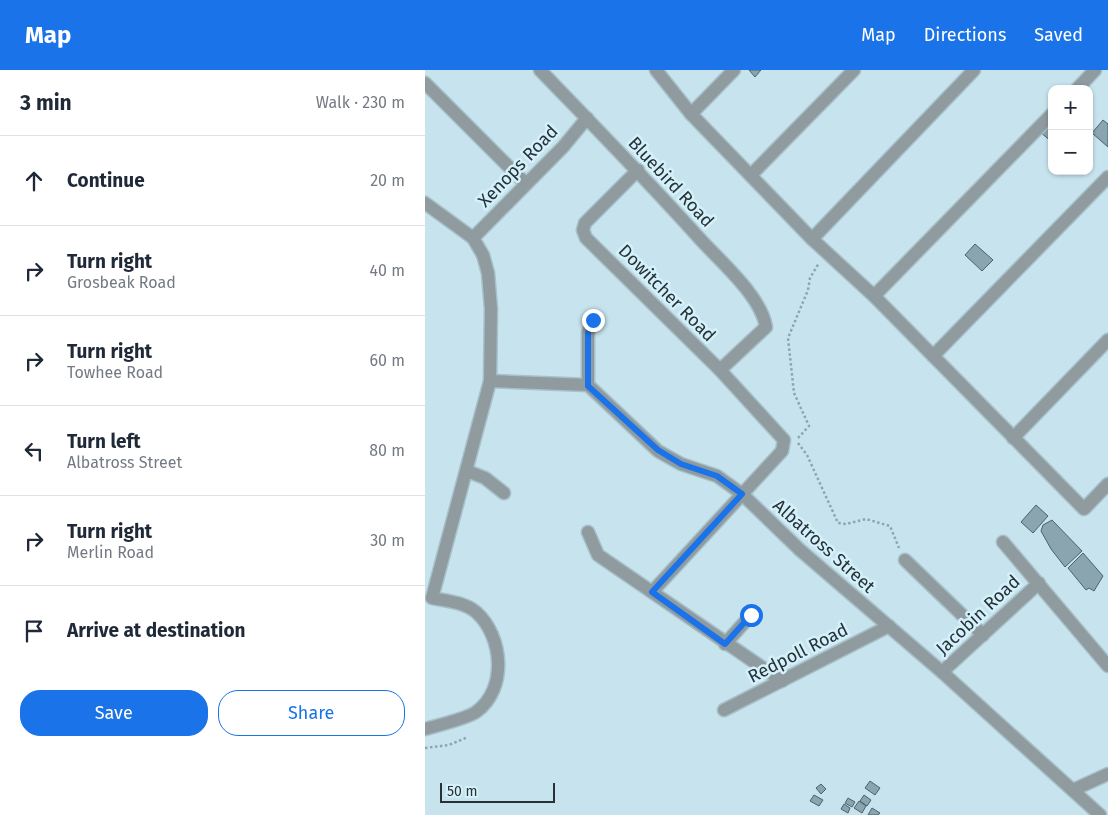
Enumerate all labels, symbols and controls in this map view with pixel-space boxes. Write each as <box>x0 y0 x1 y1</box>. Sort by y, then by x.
text: Map <box>25 21 71 49</box>
text: Map <box>861 24 896 46</box>
text: Directions <box>924 24 1006 46</box>
text: Saved <box>1034 24 1083 46</box>
map controls <box>1048 85 1093 175</box>
button: + <box>1048 85 1093 130</box>
text: 3 min <box>20 90 72 116</box>
text: Walk · 230 m <box>316 93 405 112</box>
street label: Xenops Road <box>473 120 563 212</box>
button: − <box>1048 130 1093 175</box>
street label: Bluebird Road <box>623 132 719 232</box>
icon: ahead <box>20 167 48 195</box>
text: Continue <box>67 169 145 192</box>
text: 20 m <box>370 171 405 190</box>
street label: Dowitcher Road <box>614 240 720 346</box>
text: Turn right <box>67 250 152 273</box>
icon: right <box>20 257 48 285</box>
text: 40 m <box>370 261 405 280</box>
text: Grosbeak Road <box>67 273 176 292</box>
route end <box>582 309 605 332</box>
text: Turn right <box>67 340 152 363</box>
icon: right <box>20 347 48 375</box>
text: 60 m <box>370 351 405 370</box>
text: Towhee Road <box>67 363 163 382</box>
text: Turn left <box>67 430 141 453</box>
icon: left <box>20 437 48 465</box>
text: 80 m <box>369 441 405 460</box>
text: Albatross Street <box>67 453 182 472</box>
street label: Albatross Street <box>769 494 880 598</box>
text: Turn right <box>67 520 152 543</box>
icon: right <box>20 527 48 555</box>
text: 30 m <box>370 531 405 550</box>
text: Merlin Road <box>67 543 154 562</box>
street label: Jacobin Road <box>932 571 1024 659</box>
route start <box>740 604 763 627</box>
icon: arrive <box>20 617 48 645</box>
street label: Redpoll Road <box>744 618 852 688</box>
text: Arrive at destination <box>67 619 246 642</box>
button: Save <box>20 690 208 736</box>
button: Share <box>218 690 405 736</box>
scale bar <box>440 780 555 803</box>
text: 50 m <box>447 783 478 800</box>

